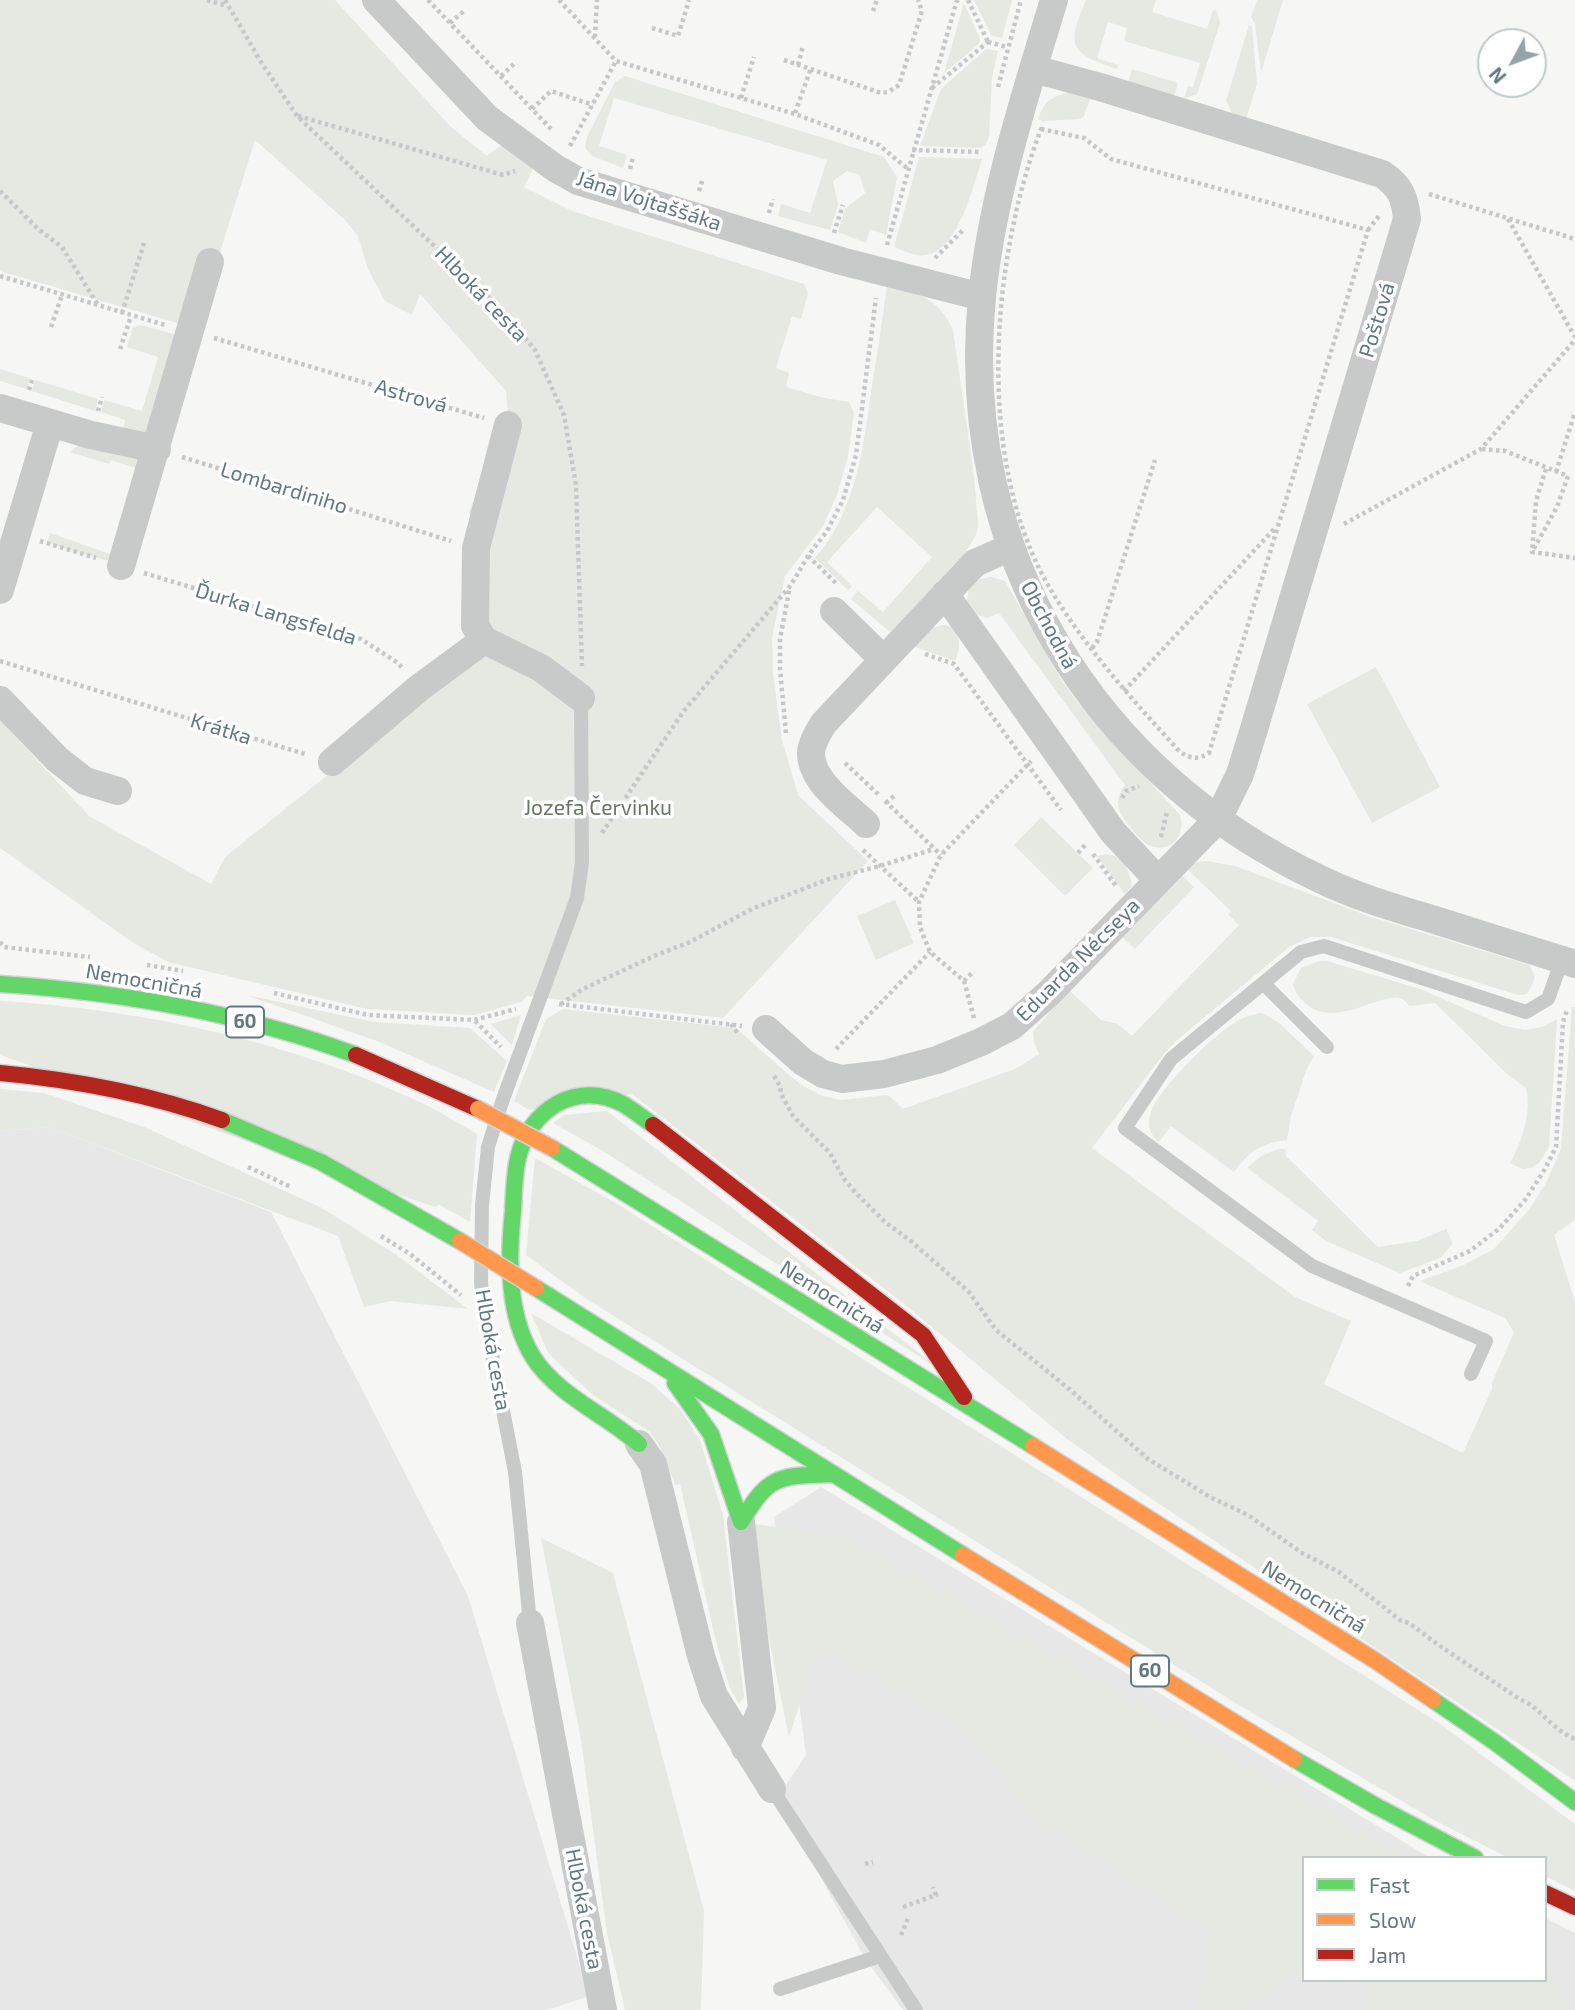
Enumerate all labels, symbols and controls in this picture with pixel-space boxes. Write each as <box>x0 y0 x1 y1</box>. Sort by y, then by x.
north arrow <box>1477 28 1547 98</box>
text: N <box>1484 63 1510 89</box>
street label: Jána Vojtaššáka <box>573 166 725 236</box>
street label: Hlboká cesta <box>429 241 533 347</box>
street label: Poštová <box>1354 279 1400 361</box>
street label: Astrová <box>372 374 450 418</box>
street label: Lombardiniho <box>217 457 351 519</box>
street label: Obchodná <box>1015 577 1083 673</box>
street label: Ďurka Langsfelda <box>192 578 360 650</box>
street label: Krátka <box>187 708 255 750</box>
park label: Jozefa Červinku <box>524 795 672 821</box>
street label: Eduarda Nécseya <box>1011 893 1145 1027</box>
street label: Nemocničná <box>84 958 204 1004</box>
road number: 60 <box>226 1006 264 1038</box>
street label: Nemocničná <box>775 1255 889 1339</box>
street label: Hlboká cesta <box>470 1287 516 1413</box>
street label: Nemocničná <box>1257 1555 1371 1639</box>
road number: 60 <box>1131 1656 1169 1686</box>
street label: Hlboká cesta <box>560 1846 608 1972</box>
legend <box>1302 1856 1547 1982</box>
text: Fast <box>1369 1872 1410 1897</box>
text: Slow <box>1369 1907 1416 1932</box>
text: Jam <box>1369 1942 1406 1967</box>

